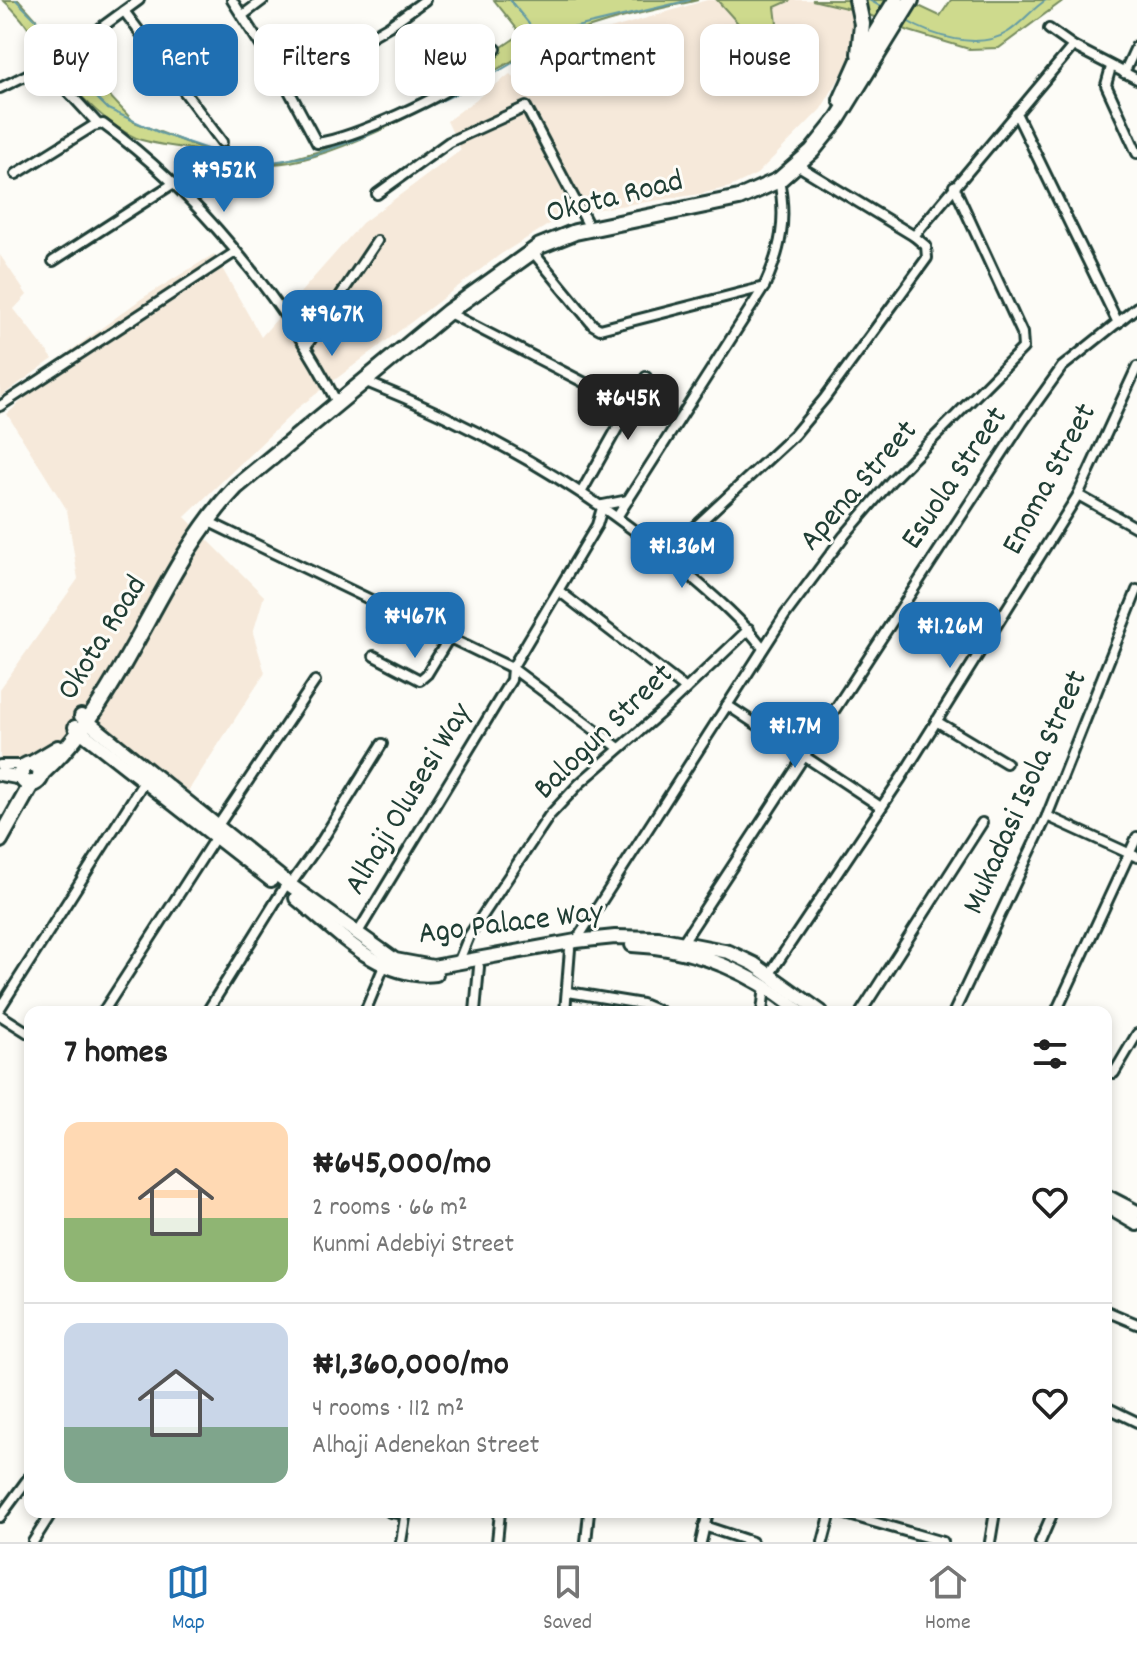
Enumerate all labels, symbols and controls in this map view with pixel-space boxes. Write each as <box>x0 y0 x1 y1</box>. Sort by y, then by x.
chip: Buy <box>24 24 117 96</box>
chip: Rent <box>133 24 238 96</box>
chip: Filters <box>254 24 379 96</box>
chip: New <box>395 24 495 96</box>
chip: Apartment <box>511 24 684 96</box>
chip: House <box>700 24 819 96</box>
pin: ₦952K <box>168 146 280 214</box>
text: ₦952K <box>192 153 256 190</box>
street label: Okota Road <box>542 160 688 238</box>
pin: ₦967K <box>276 290 388 358</box>
text: ₦967K <box>300 297 364 334</box>
pin: ₦645K <box>572 374 684 442</box>
text: ₦645K <box>596 381 660 418</box>
street label: Enoma Street <box>992 396 1110 564</box>
street label: Esuola Street <box>891 398 1021 560</box>
street label: Apena Street <box>790 411 930 563</box>
pin: ₦1.36M <box>617 522 747 590</box>
text: ₦1.36M <box>649 529 715 566</box>
street label: Okota Road <box>47 568 161 710</box>
pin: ₦467K <box>359 592 471 660</box>
text: ₦467K <box>384 599 446 636</box>
pin: ₦1.26M <box>885 602 1015 670</box>
text: ₦1.26M <box>917 609 983 646</box>
street label: Balogun Street <box>524 654 686 812</box>
street label: Mukadasi Isola Street <box>953 663 1102 922</box>
street label: Alhaji Olusesi Way <box>334 694 486 905</box>
pin: ₦1.7M <box>739 702 851 770</box>
text: ₦1.7M <box>769 709 821 746</box>
street label: Ago Palace Way <box>416 891 607 959</box>
text: 7 homes <box>64 1030 168 1079</box>
icon: filters <box>1028 1032 1072 1076</box>
text: ₦645,000/mo <box>312 1141 491 1190</box>
icon: home <box>128 1154 224 1250</box>
icon: heart <box>1028 1180 1072 1224</box>
text: 2 rooms · 66 m² <box>312 1190 468 1227</box>
text: Kunmi Adebiyi Street <box>312 1227 514 1264</box>
text: ₦1,360,000/mo <box>312 1342 509 1391</box>
icon: home <box>128 1355 224 1451</box>
icon: heart <box>1028 1381 1072 1425</box>
text: 4 rooms · 112 m² <box>312 1391 464 1428</box>
text: Alhaji Adenekan Street <box>312 1428 539 1465</box>
tab: Map <box>166 1560 210 1639</box>
tab: Saved <box>543 1560 592 1639</box>
tab: Home <box>925 1560 971 1639</box>

